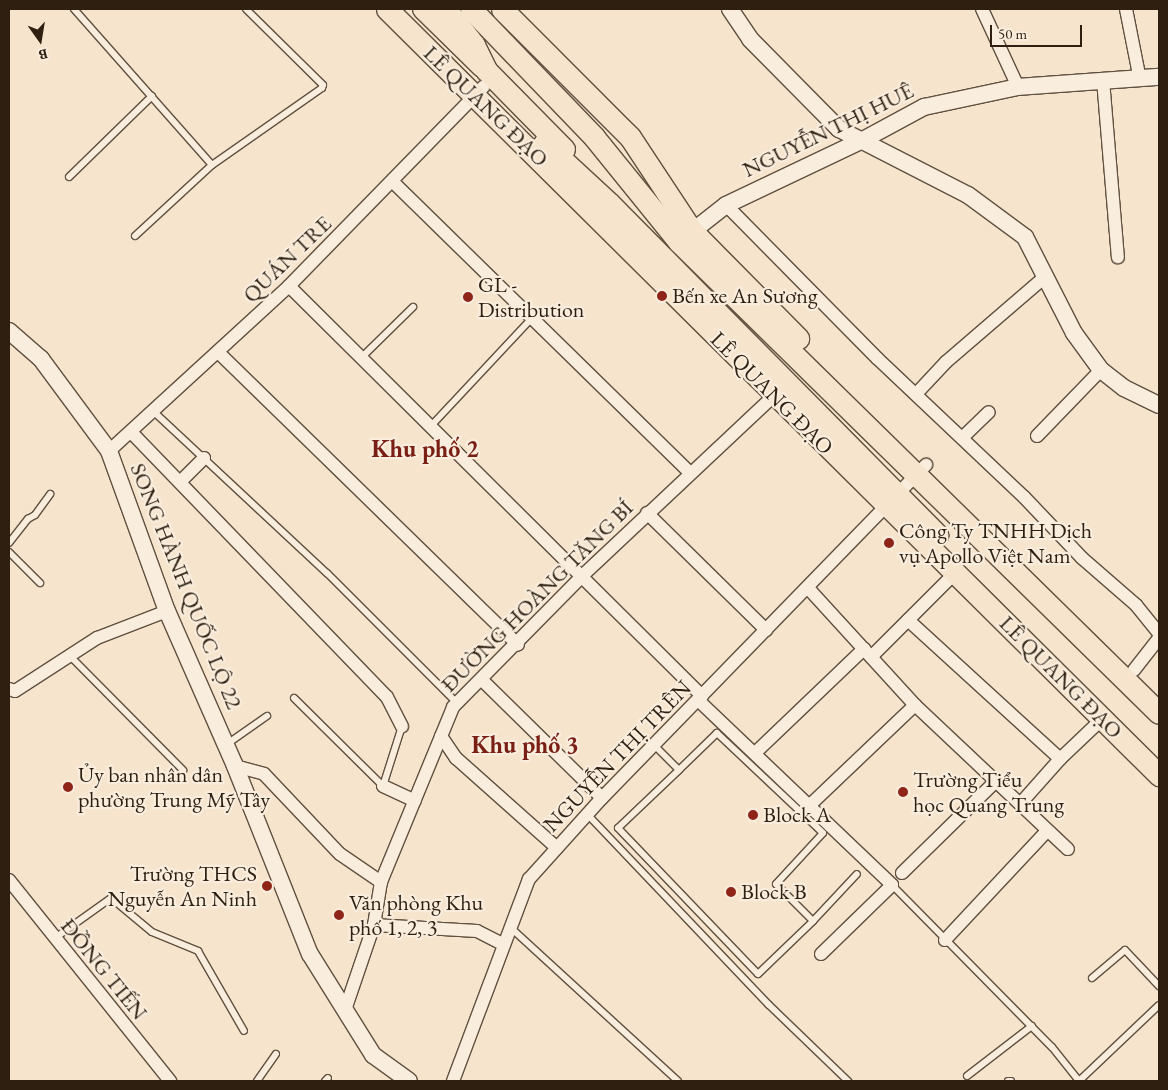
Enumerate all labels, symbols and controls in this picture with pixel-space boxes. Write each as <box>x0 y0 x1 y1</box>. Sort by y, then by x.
north arrow <box>15 15 65 65</box>
scale bar <box>993 15 1086 47</box>
text: 50 m <box>998 24 1027 43</box>
street label: LÊ QUANG ĐẠO <box>418 40 554 172</box>
text: B <box>37 45 50 64</box>
street label: NGUYỄN THỊ HUÊ <box>738 77 918 183</box>
street label: QUÁN TRE <box>237 210 337 308</box>
place label: GL - Distribution <box>478 271 584 322</box>
place label: Bến xe An Sương <box>672 283 818 309</box>
marker: Bến xe An Sương <box>656 290 668 302</box>
marker: GL - Distribution <box>462 291 474 303</box>
street label: LÊ QUANG ĐẠO <box>705 326 839 460</box>
district label: Khu phố 2 <box>371 435 479 463</box>
street label: SONG HÀNH QUỐC LỘ 22 <box>125 459 247 713</box>
street label: ĐƯỜNG HOÀNG TĂNG BÍ <box>435 494 639 698</box>
place label: Công Ty TNHH Dịch vụ Apollo Việt Nam <box>899 517 1092 568</box>
marker: Công Ty TNHH Dịch vụ Apollo Việt Nam <box>883 537 895 549</box>
street label: LÊ QUANG ĐẠO <box>994 610 1128 744</box>
street label: NGUYỄN THỊ TRÊN <box>538 675 696 837</box>
district label: Khu phố 3 <box>471 731 579 759</box>
place label: Ủy ban nhân dân phường Trung Mỹ Tây <box>78 761 270 812</box>
place label: Trường Tiểu học Quang Trung <box>913 766 1064 818</box>
marker: Ủy ban nhân dân phường Trung Mỹ Tây <box>62 781 74 793</box>
marker: Trường Tiểu học Quang Trung <box>897 786 909 798</box>
place label: Block A <box>763 802 831 828</box>
marker: Block A <box>747 809 759 821</box>
place label: Trường THCS Nguyễn An Ninh <box>108 860 257 911</box>
place label: Block B <box>741 879 807 905</box>
marker: Trường THCS Nguyễn An Ninh <box>261 880 273 892</box>
marker: Block B <box>725 886 737 898</box>
place label: Văn phòng Khu phố 1, 2, 3 <box>349 889 483 940</box>
marker: Văn phòng Khu phố 1, 2, 3 <box>333 909 345 921</box>
street label: ĐỒNG TIẾN <box>55 913 153 1025</box>

